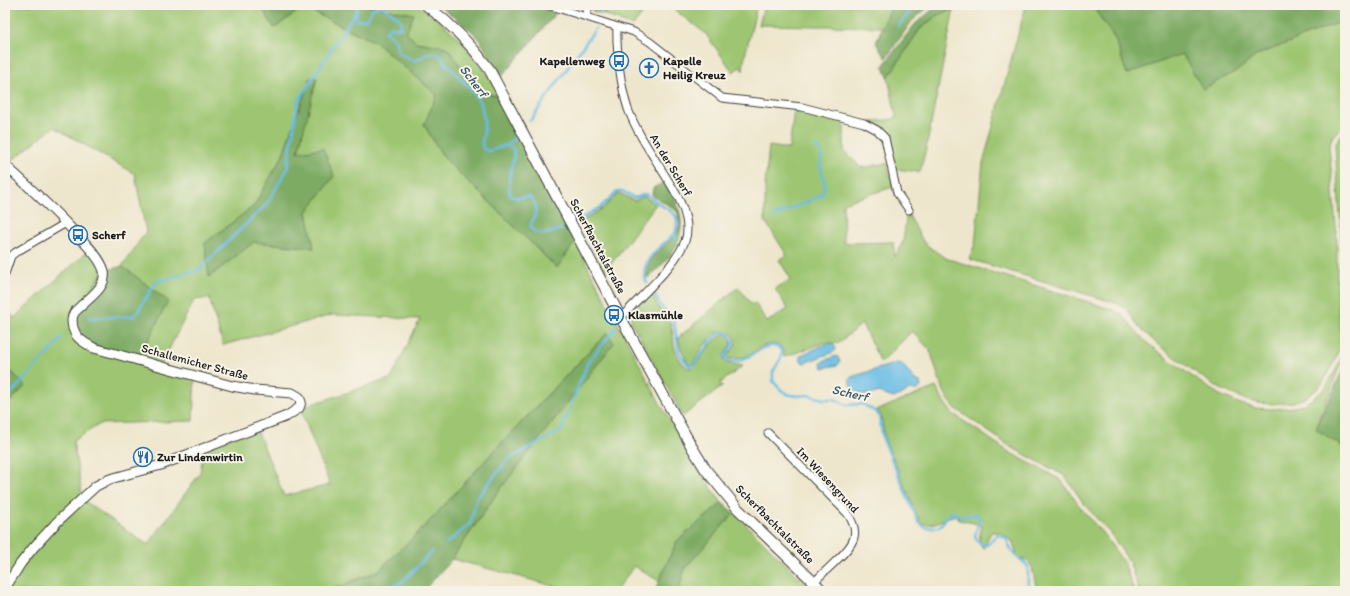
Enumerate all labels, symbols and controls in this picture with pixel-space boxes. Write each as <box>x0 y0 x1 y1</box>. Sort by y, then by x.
bus stop icon: Kapellenweg <box>608 50 630 72</box>
place label: Kapellenweg <box>540 54 606 69</box>
place label: Kapelle Heilig Kreuz <box>663 54 726 83</box>
church icon: Kapelle Heilig Kreuz <box>638 57 660 79</box>
water label: Scherf <box>457 62 492 102</box>
street label: An der Scherf <box>647 131 695 199</box>
street label: Scherfbachtalstraße <box>567 196 629 296</box>
bus stop icon: Scherf <box>67 224 89 246</box>
place label: Scherf <box>92 228 126 242</box>
bus stop icon: Klasmühle <box>603 304 625 326</box>
place label: Klasmühle <box>628 308 683 322</box>
street label: Schallemicher Straße <box>140 341 250 383</box>
water label: Scherf <box>831 382 871 405</box>
street label: Im Wiesengrund <box>794 444 862 516</box>
restaurant icon: Zur Lindenwirtin <box>132 446 154 468</box>
place label: Zur Lindenwirtin <box>157 450 243 464</box>
street label: Scherfbachtalstraße <box>733 482 818 567</box>

